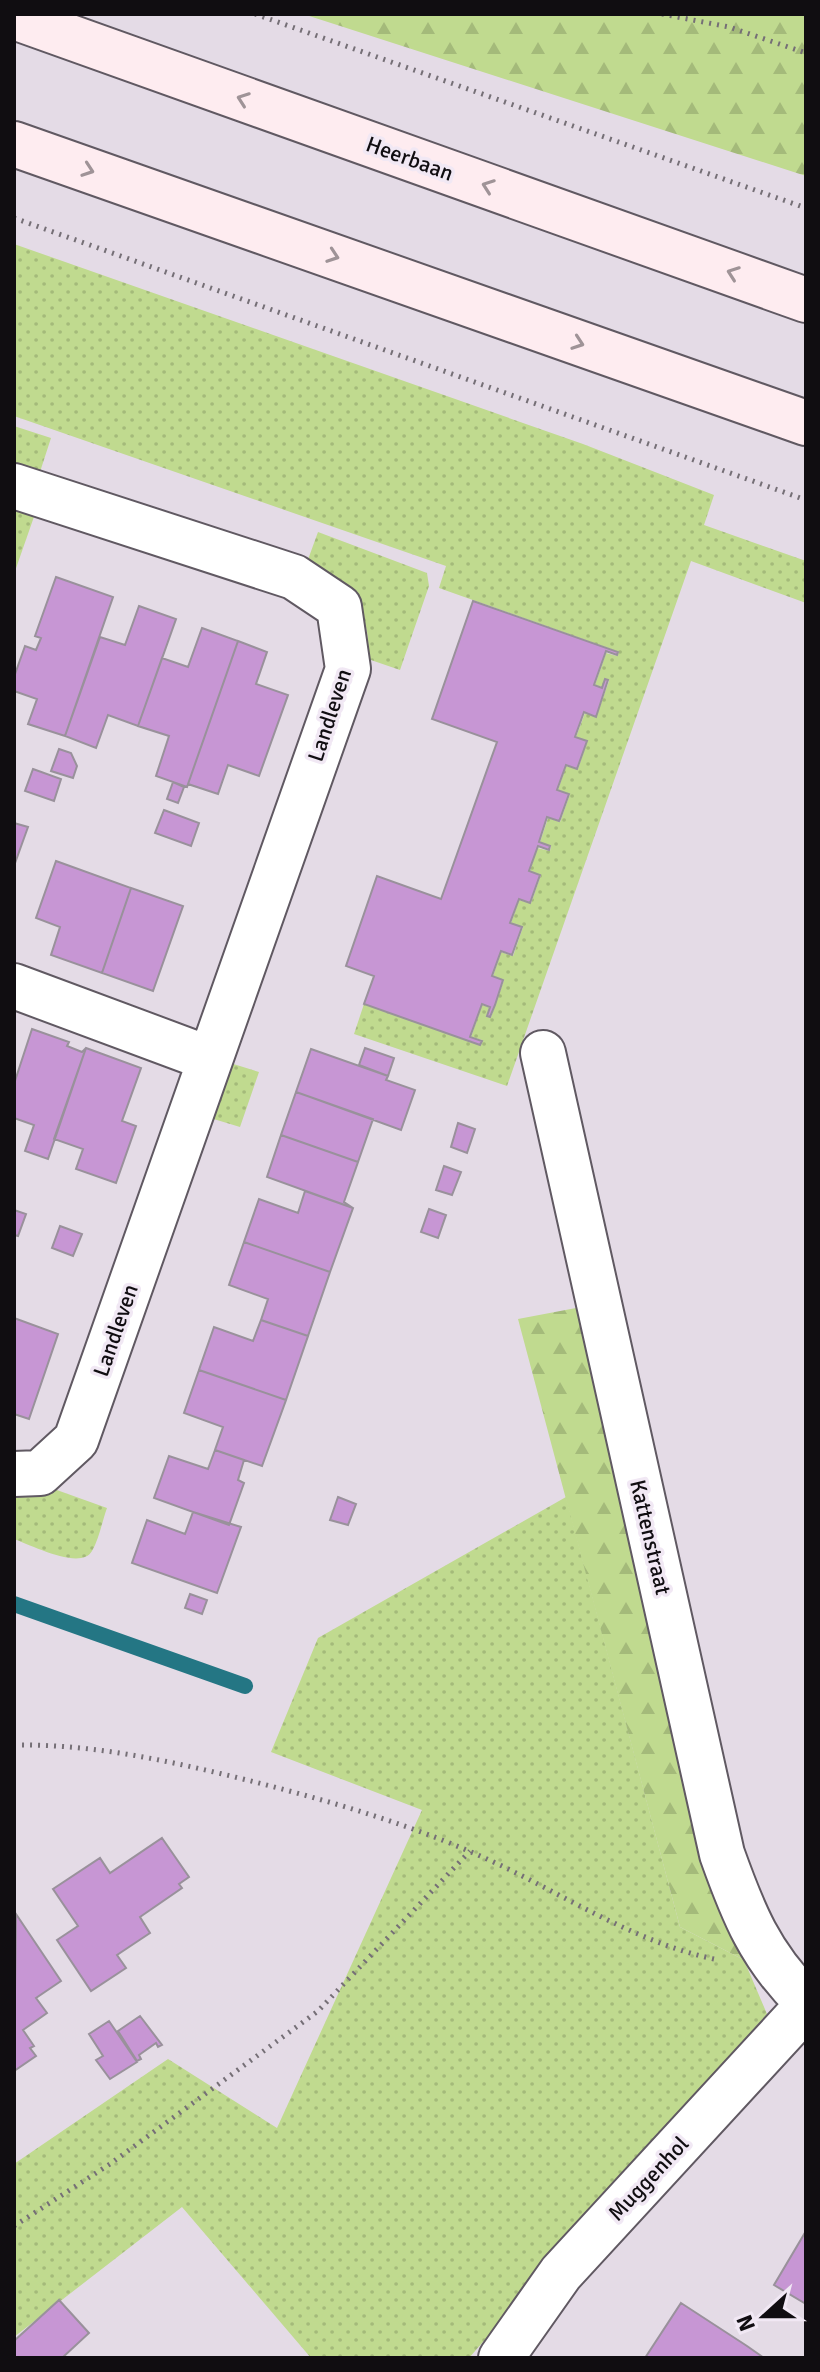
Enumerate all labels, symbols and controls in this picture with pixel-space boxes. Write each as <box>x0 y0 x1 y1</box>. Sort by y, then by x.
one-way arrow <box>237 92 251 108</box>
street label: Heerbaan <box>363 130 457 187</box>
one-way arrow <box>80 160 94 177</box>
one-way arrow <box>481 179 495 196</box>
one-way arrow <box>325 247 339 263</box>
one-way arrow <box>726 267 740 283</box>
one-way arrow <box>570 333 584 349</box>
street label: Landleven <box>302 665 357 765</box>
street label: Landleven <box>87 1280 144 1380</box>
street label: Kattenstraat <box>624 1477 677 1598</box>
street label: Muggenhol <box>602 2130 694 2226</box>
north arrow <box>724 2276 804 2356</box>
text: N <box>730 2311 761 2335</box>

